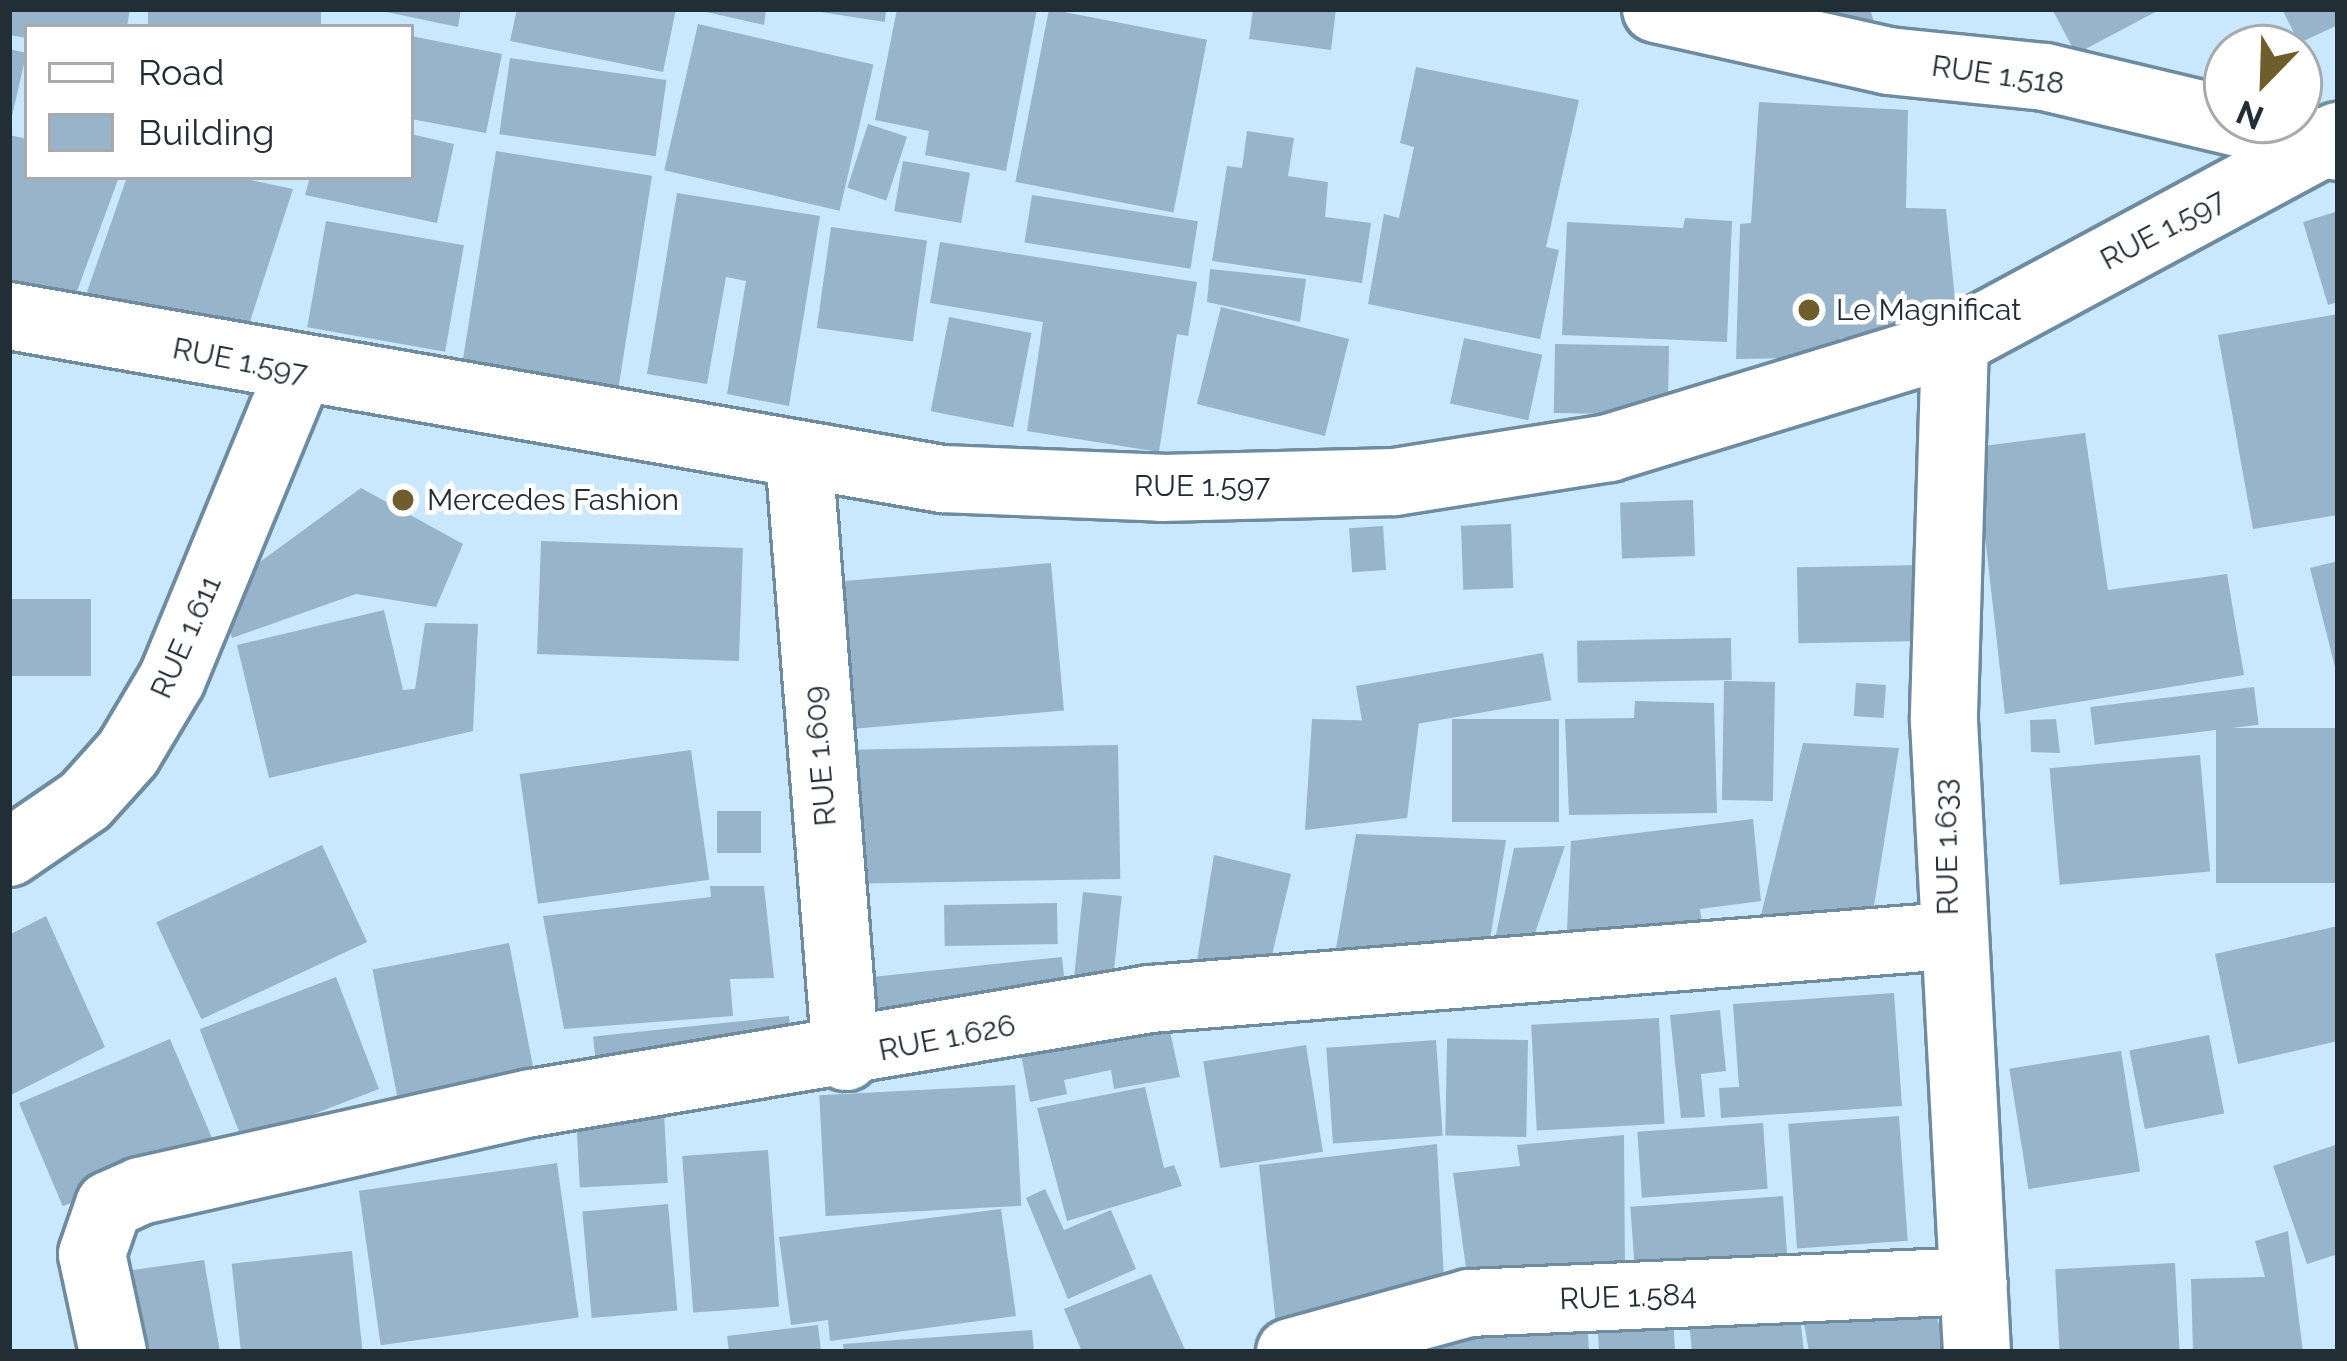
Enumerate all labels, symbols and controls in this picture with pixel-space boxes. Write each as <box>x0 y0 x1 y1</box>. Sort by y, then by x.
legend <box>24 24 414 180</box>
north arrow <box>2203 24 2323 144</box>
street label: RUE 1.518 <box>1929 48 2067 102</box>
text: Road <box>138 51 224 93</box>
text: N <box>2231 92 2269 138</box>
text: Building <box>138 111 274 153</box>
street label: RUE 1.597 <box>2094 182 2232 278</box>
place label: Le Magnificat <box>1836 292 2021 328</box>
marker: Le Magnificat <box>1793 294 1825 326</box>
street label: RUE 1.597 <box>170 330 310 392</box>
street label: RUE 1.597 <box>1134 468 1270 504</box>
place label: Mercedes Fashion <box>427 482 679 518</box>
marker: Mercedes Fashion <box>390 487 416 513</box>
street label: RUE 1.611 <box>143 570 229 704</box>
street label: RUE 1.609 <box>796 684 844 828</box>
street label: RUE 1.633 <box>1928 778 1966 916</box>
street label: RUE 1.626 <box>876 1007 1018 1069</box>
street label: RUE 1.584 <box>1559 1277 1697 1317</box>

